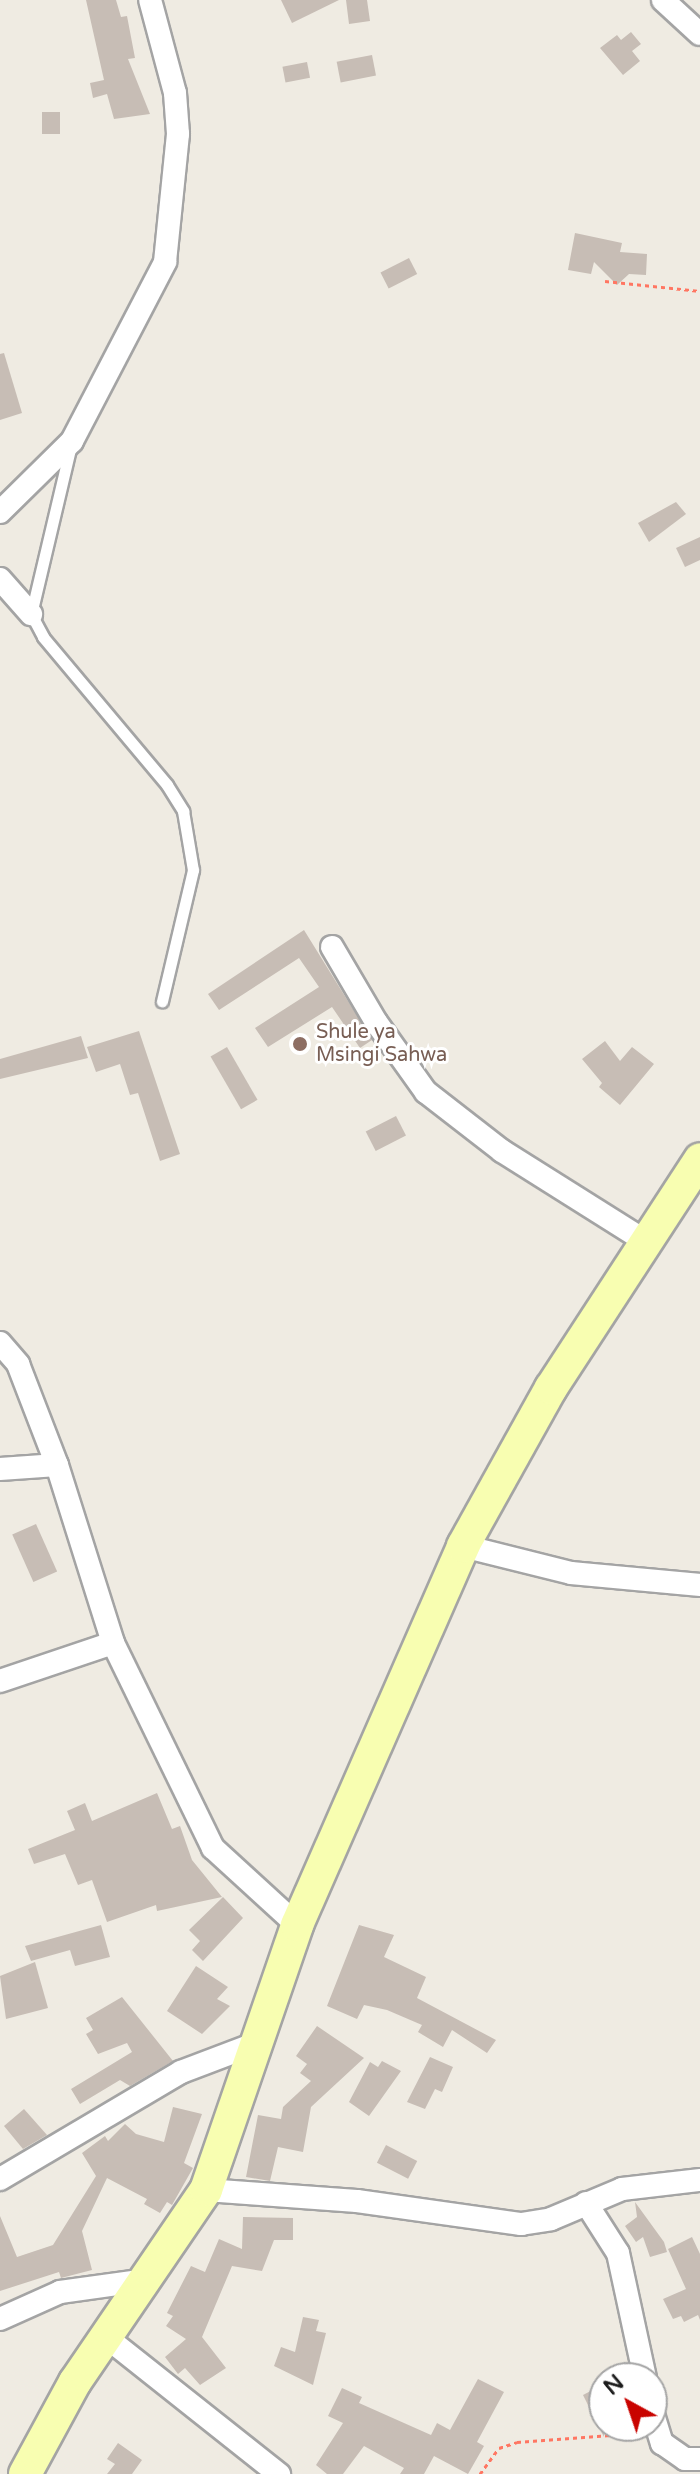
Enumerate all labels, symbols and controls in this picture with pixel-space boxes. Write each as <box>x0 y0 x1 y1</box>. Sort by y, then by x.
place label: Shule ya Msingi Sahwa <box>316 1020 447 1067</box>
marker: Shule ya Msingi Sahwa <box>291 1035 309 1053</box>
north arrow <box>588 2362 668 2442</box>
text: N <box>599 2370 629 2401</box>

